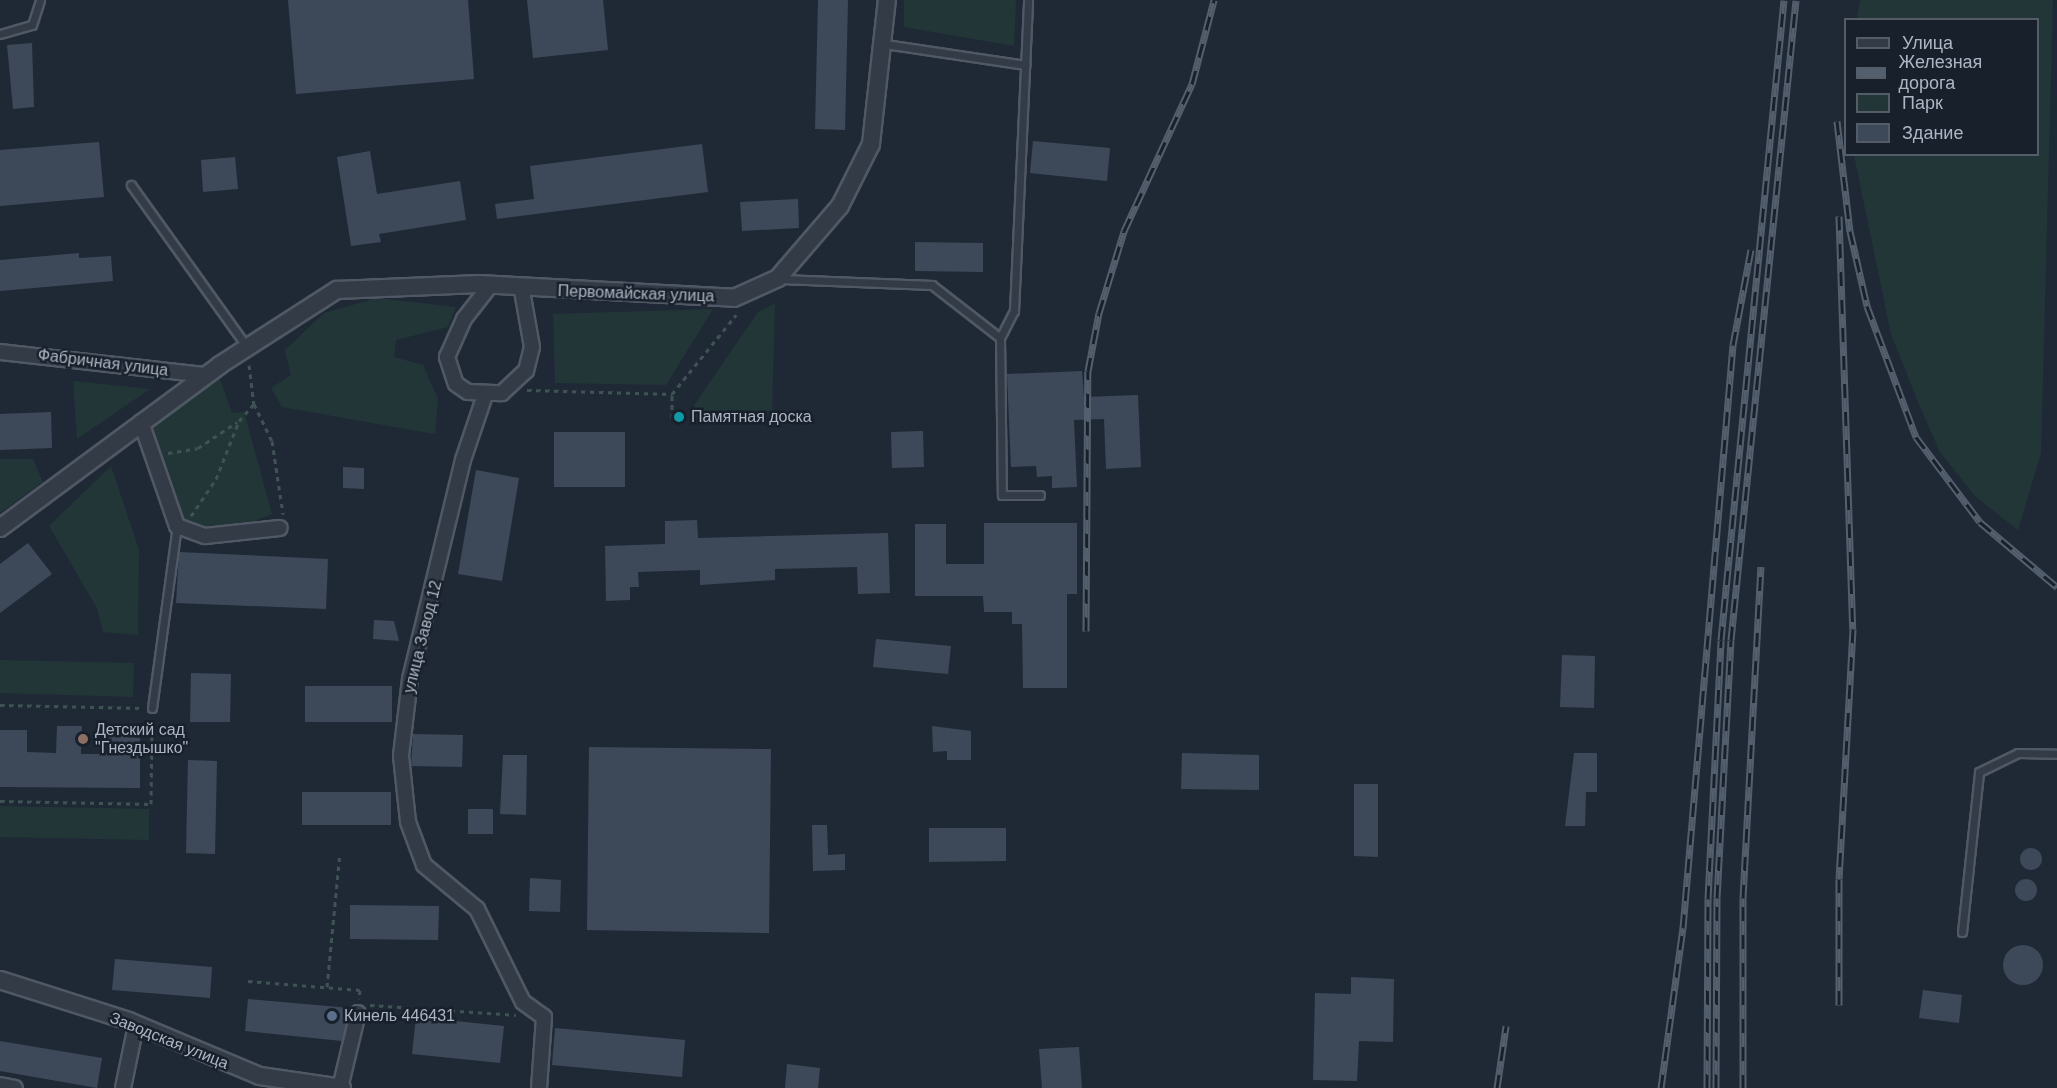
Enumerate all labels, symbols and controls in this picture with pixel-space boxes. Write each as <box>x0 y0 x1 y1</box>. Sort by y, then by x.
legend <box>1844 18 2039 156</box>
text: Улица <box>1902 33 1953 53</box>
text: Железная дорога <box>1898 52 1982 93</box>
text: Парк <box>1902 93 1943 113</box>
text: Здание <box>1902 123 1963 143</box>
street label: Первомайская улица <box>557 282 715 306</box>
street label: Фабричная улица <box>37 345 169 381</box>
place label: Памятная доска <box>691 407 812 427</box>
marker: Памятная доска <box>672 410 686 424</box>
street label: улица Завод 12 <box>400 579 446 695</box>
place label: Детский сад "Гнездышко" <box>95 720 188 758</box>
marker: Детский сад "Гнездышко" <box>76 732 90 746</box>
place label: Кинель 446431 <box>344 1006 455 1026</box>
street label: Заводская улица <box>107 1008 231 1074</box>
marker: Кинель 446431 <box>325 1009 339 1023</box>

